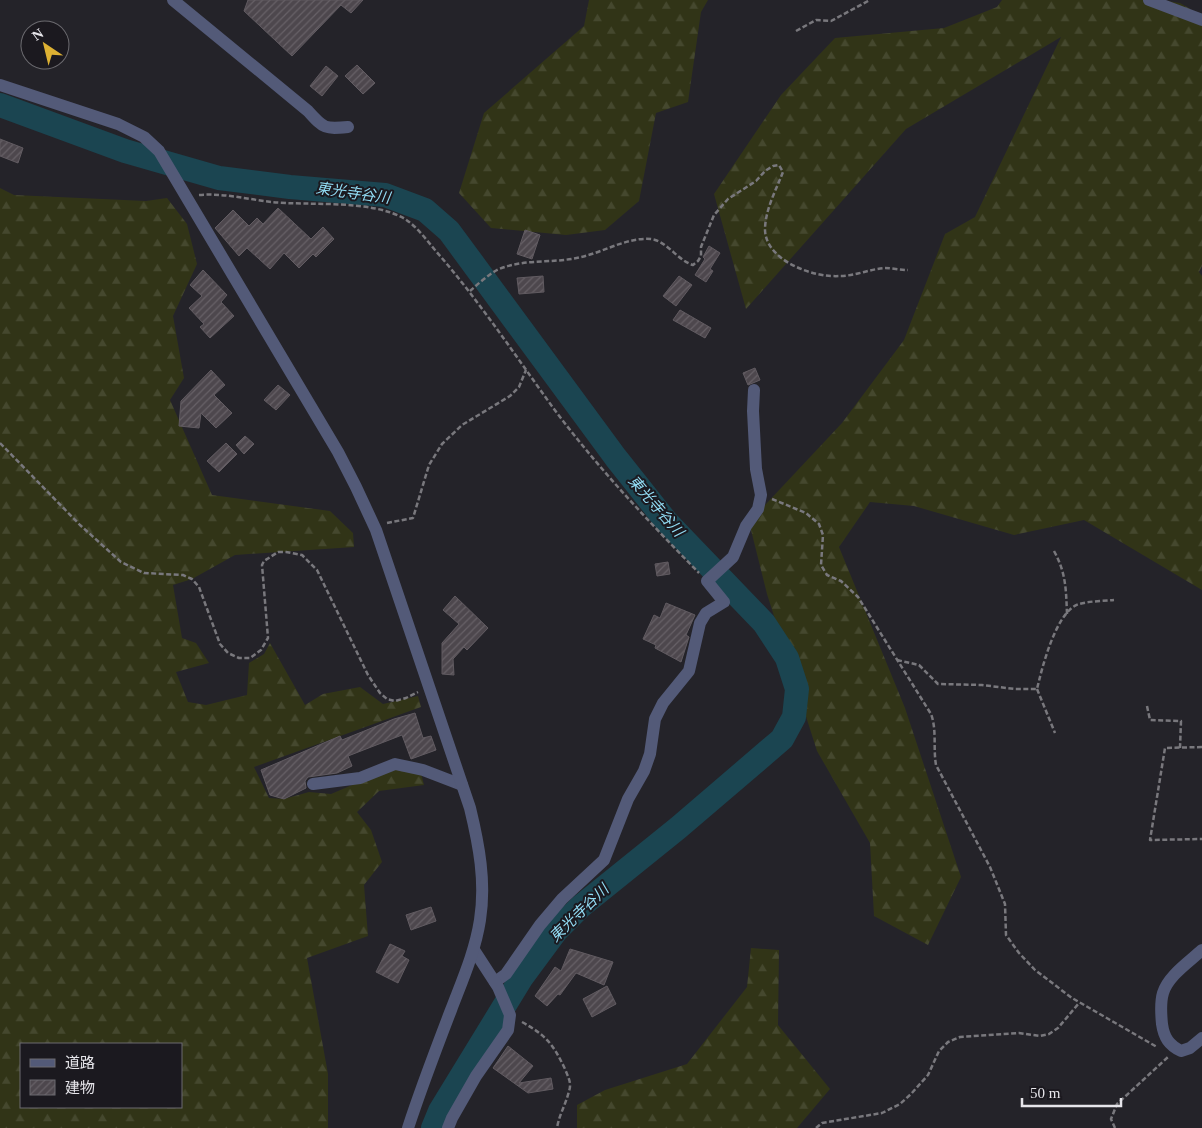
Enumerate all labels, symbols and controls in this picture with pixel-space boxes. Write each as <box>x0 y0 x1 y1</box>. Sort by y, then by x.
north arrow <box>20 20 70 70</box>
text: N <box>29 26 46 44</box>
water label: 東光寺谷川 <box>315 180 393 206</box>
water label: 東光寺谷川 <box>625 472 688 541</box>
water label: 東光寺谷川 <box>546 880 613 945</box>
legend <box>20 1043 182 1108</box>
text: 道路 <box>65 1055 95 1071</box>
scale bar <box>1022 1076 1121 1108</box>
text: 建物 <box>65 1080 95 1096</box>
text: 50 m <box>1030 1085 1061 1101</box>

